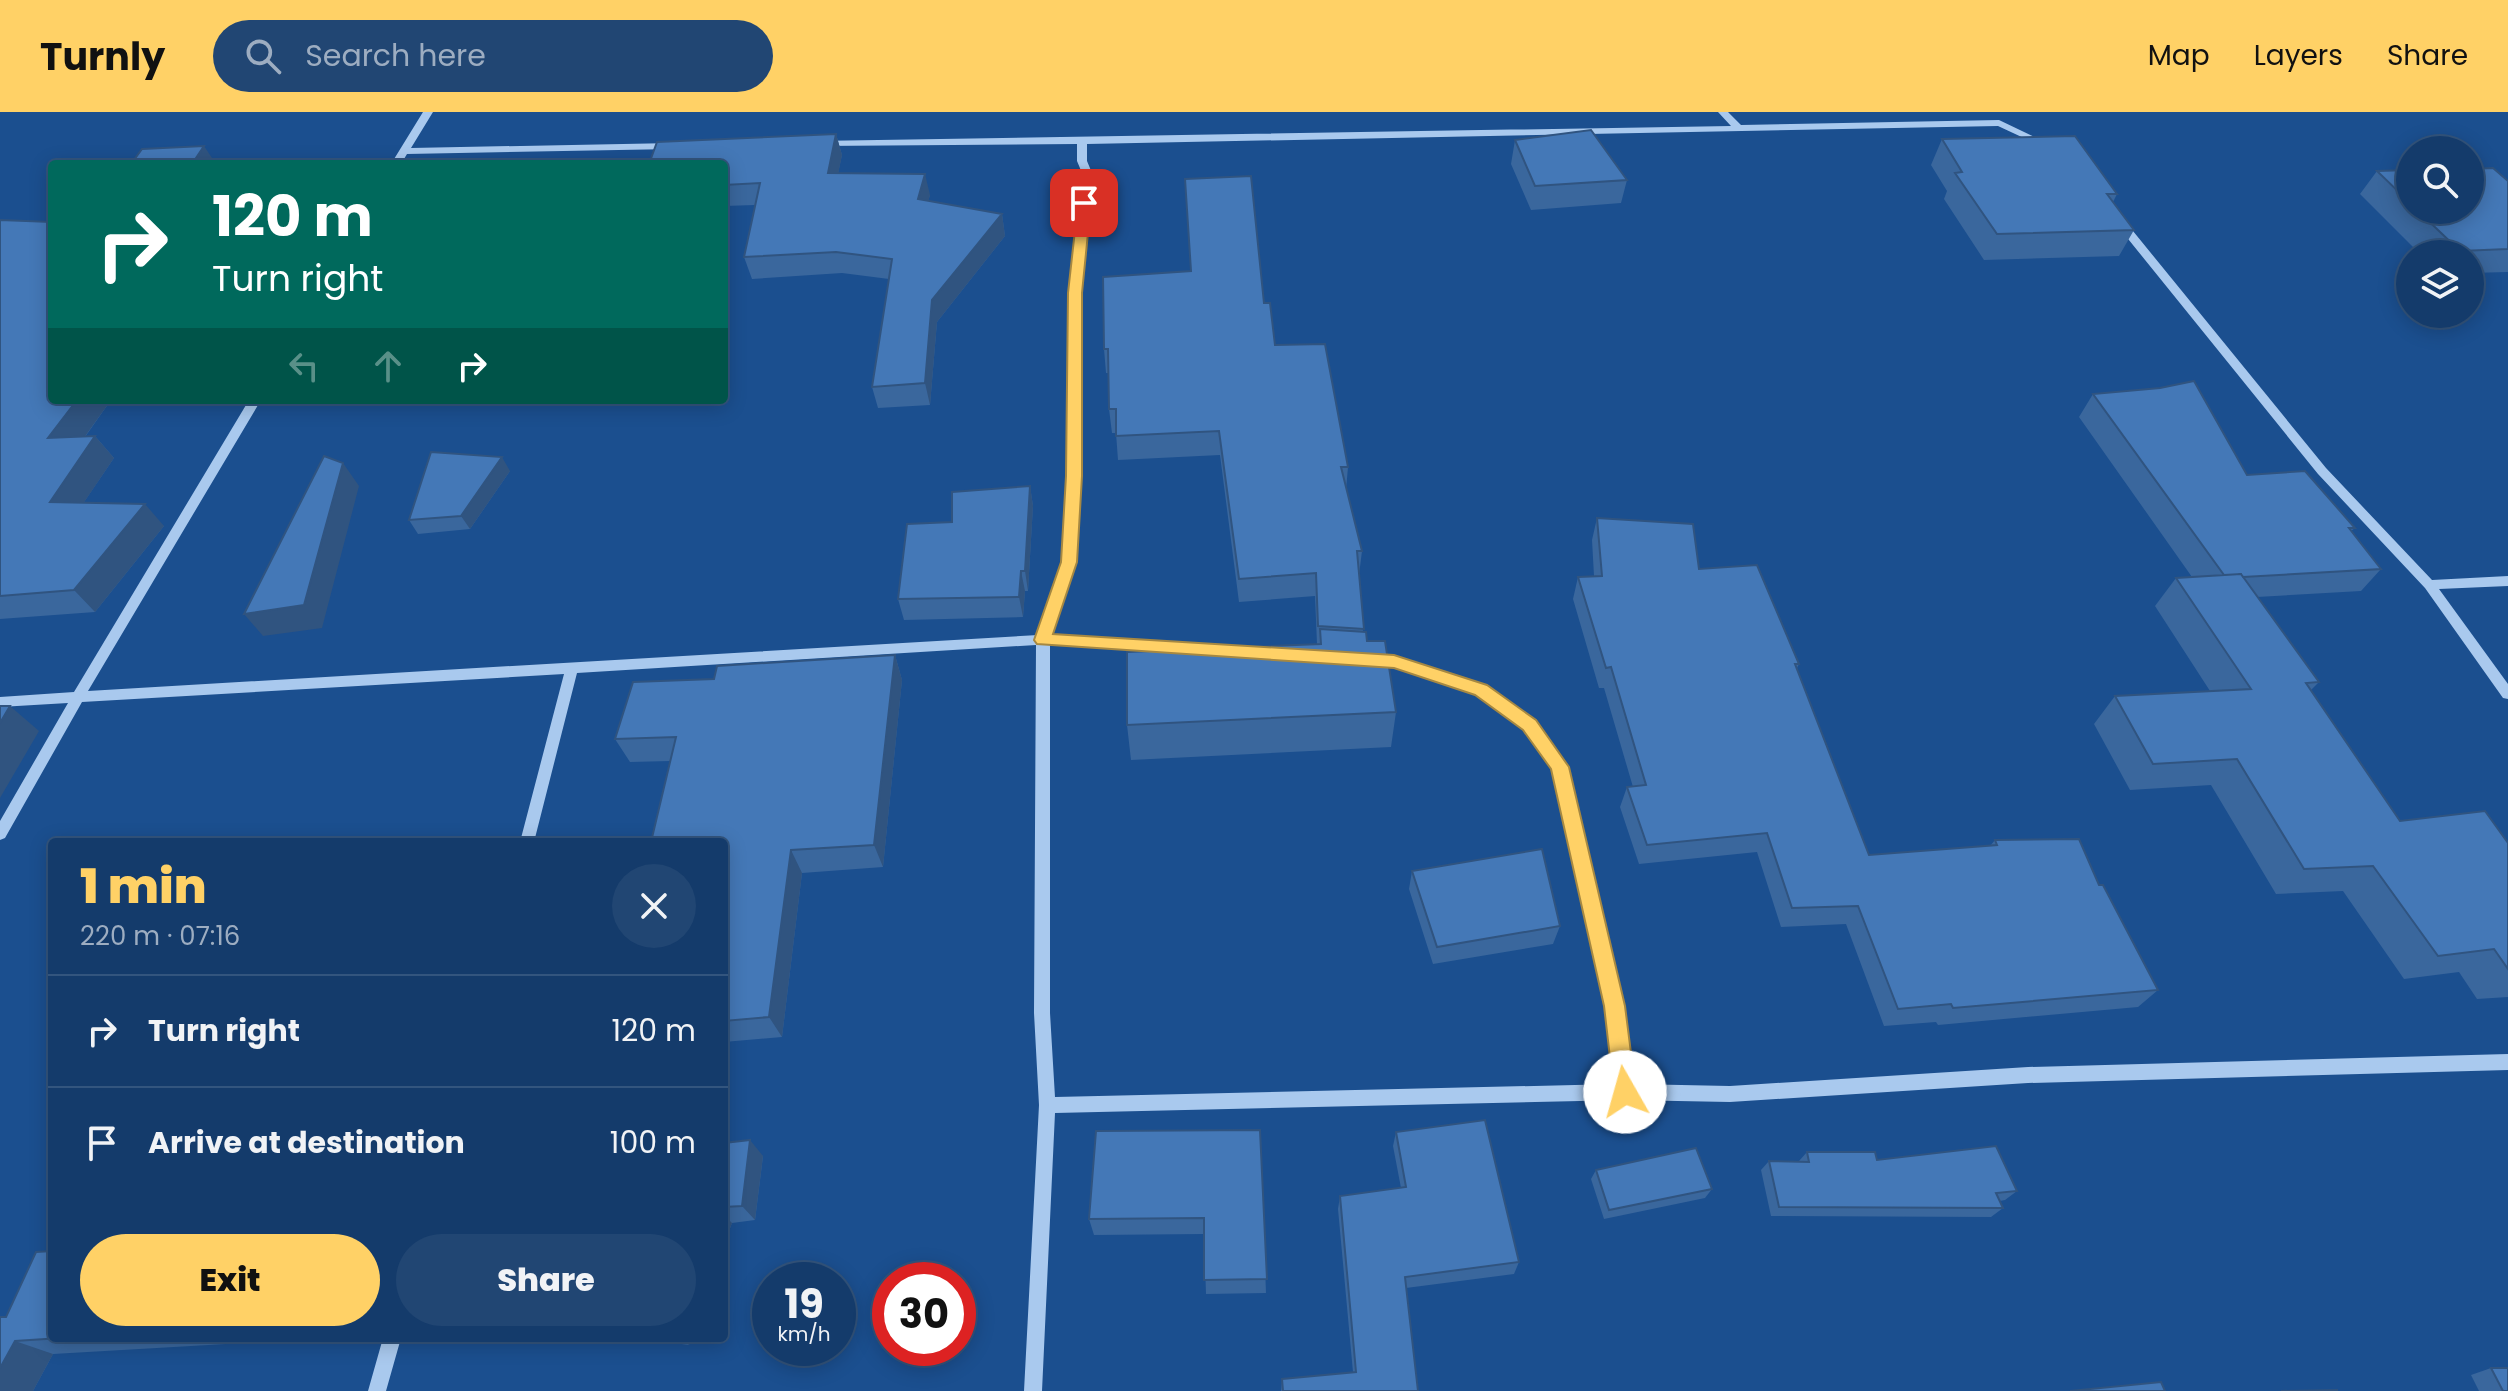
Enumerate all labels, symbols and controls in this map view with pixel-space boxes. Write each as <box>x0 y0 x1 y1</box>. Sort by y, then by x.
search box <box>213 20 773 92</box>
text: Turnly <box>40 30 165 83</box>
icon: search <box>241 34 285 78</box>
text: Search here <box>305 34 486 77</box>
text: Map <box>2148 36 2210 75</box>
text: Layers <box>2254 36 2343 75</box>
text: Share <box>2387 36 2468 75</box>
map controls <box>2396 136 2484 328</box>
button: search <box>2396 136 2484 224</box>
pin <box>1050 169 1118 237</box>
text: 120 m <box>212 177 373 256</box>
icon: arrive <box>1062 181 1106 225</box>
icon: right <box>80 192 184 296</box>
button: layers <box>2396 240 2484 328</box>
text: Turn right <box>212 253 383 304</box>
icon: left <box>282 344 326 388</box>
icon: ahead <box>366 344 410 388</box>
icon: right <box>450 344 494 388</box>
text: 1 min <box>80 853 207 920</box>
button: close <box>612 864 696 948</box>
text: 220 m · 07:16 <box>80 918 240 954</box>
icon: right <box>80 1009 124 1053</box>
text: Turn right <box>148 1009 300 1052</box>
text: 120 m <box>611 1009 696 1052</box>
position arrow <box>1583 1050 1667 1134</box>
icon: arrive <box>80 1121 124 1165</box>
text: Arrive at destination <box>148 1121 465 1164</box>
text: 100 m <box>610 1121 696 1164</box>
button: Exit <box>80 1234 380 1326</box>
button: Share <box>396 1234 696 1326</box>
speed limit sign: 30 <box>872 1262 976 1366</box>
text: 19 <box>784 1276 824 1332</box>
text: km/h <box>777 1320 831 1348</box>

